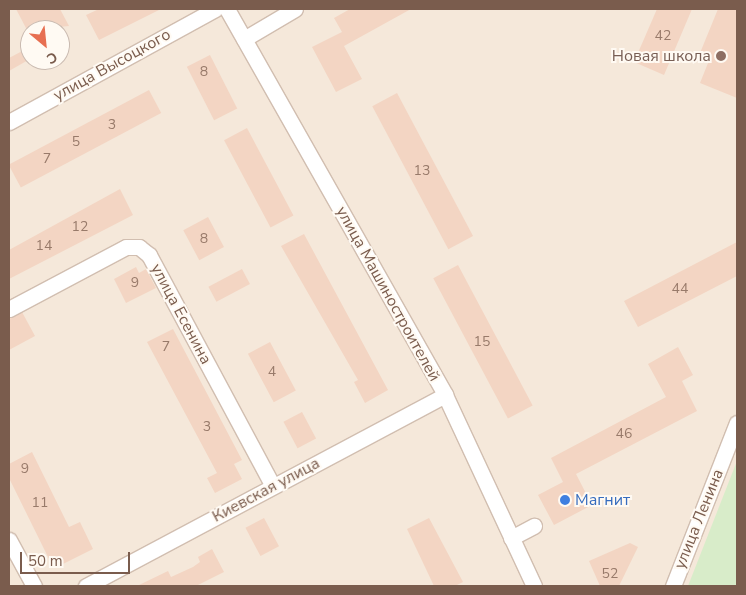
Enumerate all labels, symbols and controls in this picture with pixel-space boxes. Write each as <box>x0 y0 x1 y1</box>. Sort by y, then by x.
north arrow <box>20 20 70 70</box>
street label: улица Высоцкого <box>50 25 174 105</box>
house number: 42 <box>655 28 671 44</box>
place label: Новая школа <box>612 46 711 66</box>
text: С <box>43 47 60 68</box>
marker: Новая школа <box>715 50 727 62</box>
house number: 8 <box>200 64 208 80</box>
house number: 3 <box>108 117 116 133</box>
house number: 5 <box>72 134 80 150</box>
house number: 7 <box>43 151 51 167</box>
house number: 13 <box>414 163 430 179</box>
street label: улица Машиностроителей <box>332 203 444 385</box>
house number: 12 <box>72 219 88 235</box>
house number: 8 <box>200 231 208 247</box>
house number: 14 <box>36 238 52 254</box>
street label: улица Есенина <box>146 260 216 368</box>
house number: 9 <box>131 275 139 291</box>
house number: 44 <box>672 281 688 297</box>
house number: 15 <box>474 334 490 350</box>
house number: 7 <box>162 339 170 355</box>
house number: 4 <box>268 364 276 380</box>
house number: 3 <box>203 419 211 435</box>
house number: 46 <box>616 426 632 442</box>
street label: Киевская улица <box>209 454 323 526</box>
house number: 9 <box>21 461 29 477</box>
street label: улица Ленина <box>670 466 728 572</box>
place label: Магнит <box>575 490 630 510</box>
marker: Магнит <box>559 494 571 506</box>
house number: 11 <box>32 495 48 511</box>
scale bar <box>22 542 132 574</box>
text: 50 m <box>28 551 63 571</box>
house number: 52 <box>602 566 618 582</box>

